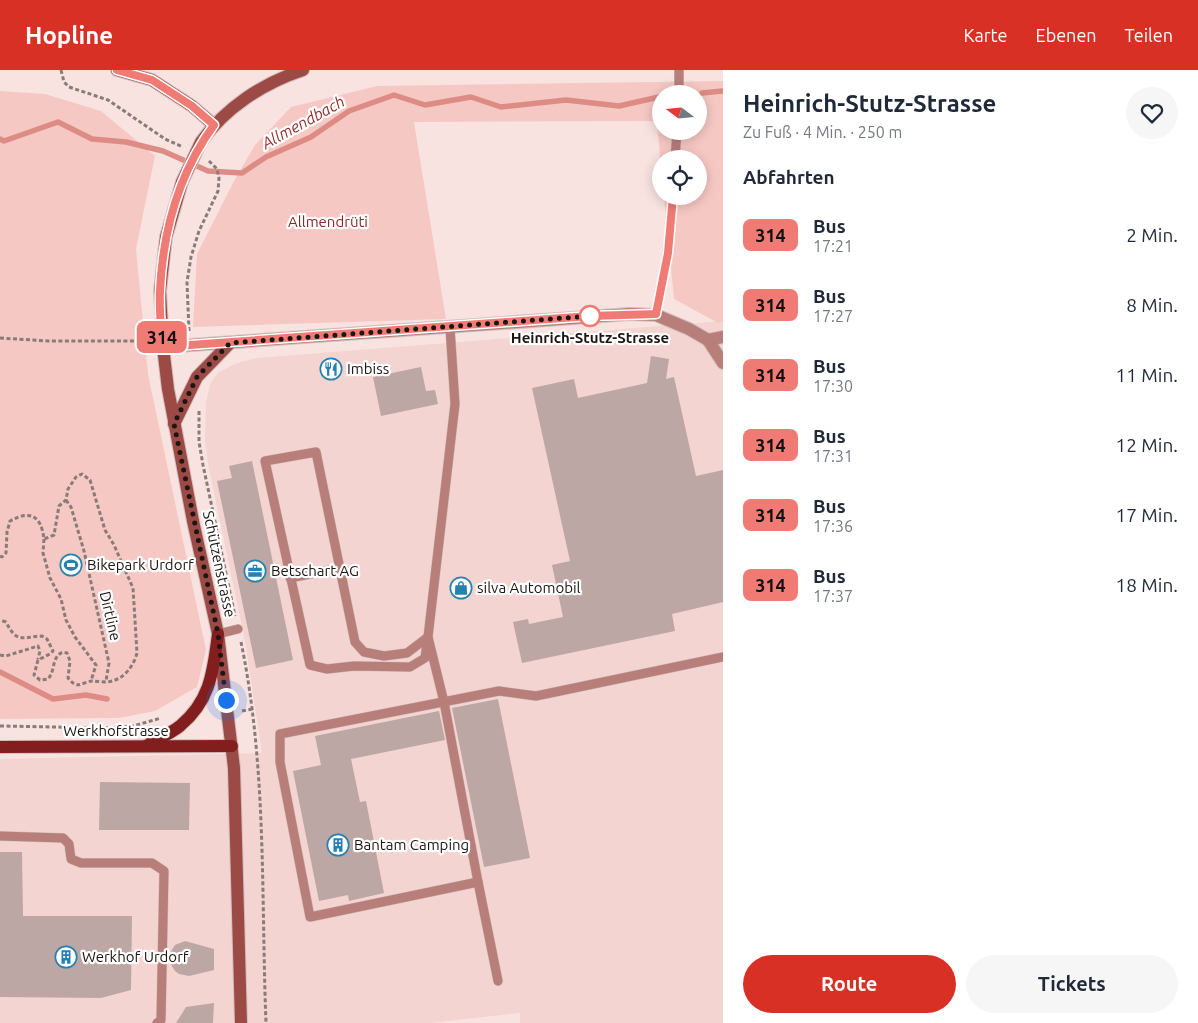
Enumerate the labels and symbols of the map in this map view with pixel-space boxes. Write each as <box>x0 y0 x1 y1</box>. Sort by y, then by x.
north arrow <box>652 85 708 140</box>
water label: Allmendbach <box>258 92 348 153</box>
park label: Allmendrüti <box>288 213 368 230</box>
marker: Heinrich-Stutz-Strasse <box>579 305 601 327</box>
line badge: 314 <box>133 321 191 353</box>
place label: Heinrich-Stutz-Strasse <box>511 329 669 346</box>
restaurant icon: Imbiss <box>319 357 343 381</box>
place label: Imbiss <box>347 360 389 377</box>
street label: Schützenstrasse <box>200 509 239 619</box>
sports icon: Bikepark Urdorf <box>59 553 83 577</box>
place label: Bikepark Urdorf <box>87 556 194 573</box>
office icon: Betschart AG <box>243 559 267 583</box>
place label: Betschart AG <box>271 562 359 579</box>
shop icon: silva Automobil <box>449 576 473 600</box>
place label: silva Automobil <box>477 579 581 596</box>
street label: Dirtline <box>97 589 124 642</box>
your location <box>214 688 239 713</box>
street label: Werkhofstrasse <box>63 722 169 739</box>
building icon: Bantam Camping <box>326 833 350 857</box>
place label: Bantam Camping <box>354 836 469 853</box>
building icon: Werkhof Urdorf <box>54 945 78 969</box>
place label: Werkhof Urdorf <box>82 948 189 965</box>

